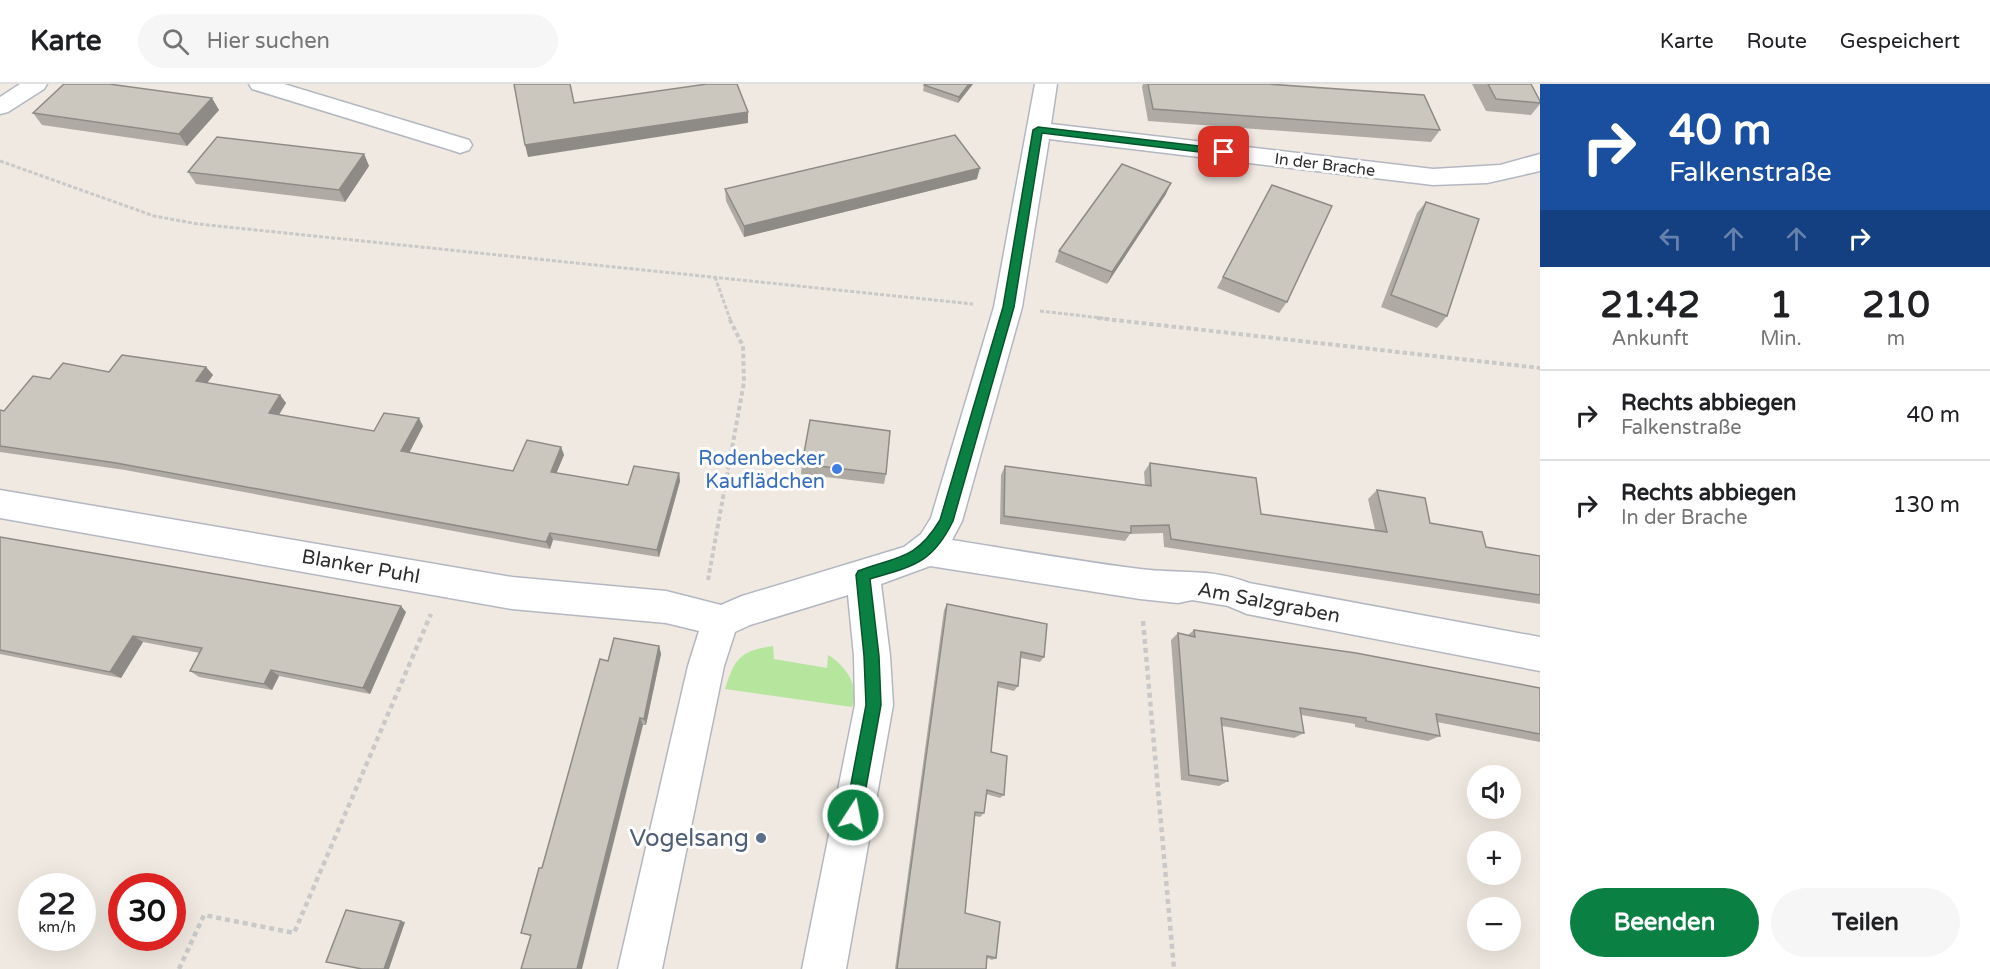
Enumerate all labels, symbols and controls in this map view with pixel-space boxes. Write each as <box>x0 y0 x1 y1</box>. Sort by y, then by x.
search box <box>138 14 558 68</box>
text: Karte <box>30 24 102 58</box>
icon: search <box>159 25 192 58</box>
text: Hier suchen <box>207 28 330 54</box>
text: Karte <box>1660 29 1714 54</box>
text: Route <box>1747 29 1807 54</box>
text: Gespeichert <box>1840 29 1960 54</box>
text: 40 m <box>1669 105 1771 156</box>
icon: right <box>1570 108 1648 186</box>
pin <box>1198 126 1249 177</box>
icon: arrive <box>1207 135 1240 168</box>
street label: In der Brache <box>1273 149 1376 181</box>
text: Falkenstraße <box>1669 156 1832 189</box>
icon: left <box>1654 222 1687 255</box>
icon: ahead <box>1717 222 1750 255</box>
icon: ahead <box>1780 222 1813 255</box>
icon: right <box>1843 222 1876 255</box>
text: 21:42 <box>1600 284 1700 327</box>
text: 1 <box>1770 284 1792 327</box>
text: 210 <box>1862 284 1930 327</box>
text: Ankunft <box>1612 327 1689 351</box>
text: Min. <box>1760 327 1802 351</box>
text: m <box>1887 327 1905 351</box>
text: Rechts abbiegen <box>1621 390 1796 416</box>
icon: right <box>1570 399 1603 432</box>
text: 40 m <box>1906 402 1960 428</box>
text: Falkenstraße <box>1621 416 1742 440</box>
place label: Rodenbecker Kauflädchen <box>698 447 825 494</box>
marker: Rodenbecker Kauflädchen <box>830 462 844 476</box>
text: Rechts abbiegen <box>1621 480 1796 506</box>
icon: right <box>1570 489 1603 522</box>
text: 130 m <box>1893 492 1960 518</box>
text: In der Brache <box>1621 506 1747 530</box>
street label: Blanker Puhl <box>300 545 422 589</box>
street label: Am Salzgraben <box>1196 577 1342 629</box>
map controls <box>1467 765 1521 951</box>
button: sound <box>1467 765 1521 819</box>
position arrow <box>821 783 885 847</box>
place label: Vogelsang <box>630 824 749 853</box>
marker: Vogelsang <box>754 831 768 845</box>
button: + <box>1467 831 1521 885</box>
speed limit sign: 30 <box>108 873 186 951</box>
text: 22 <box>38 886 76 923</box>
button: Beenden <box>1570 888 1759 957</box>
button: Teilen <box>1771 888 1960 957</box>
button: − <box>1467 897 1521 951</box>
text: km/h <box>38 918 76 936</box>

